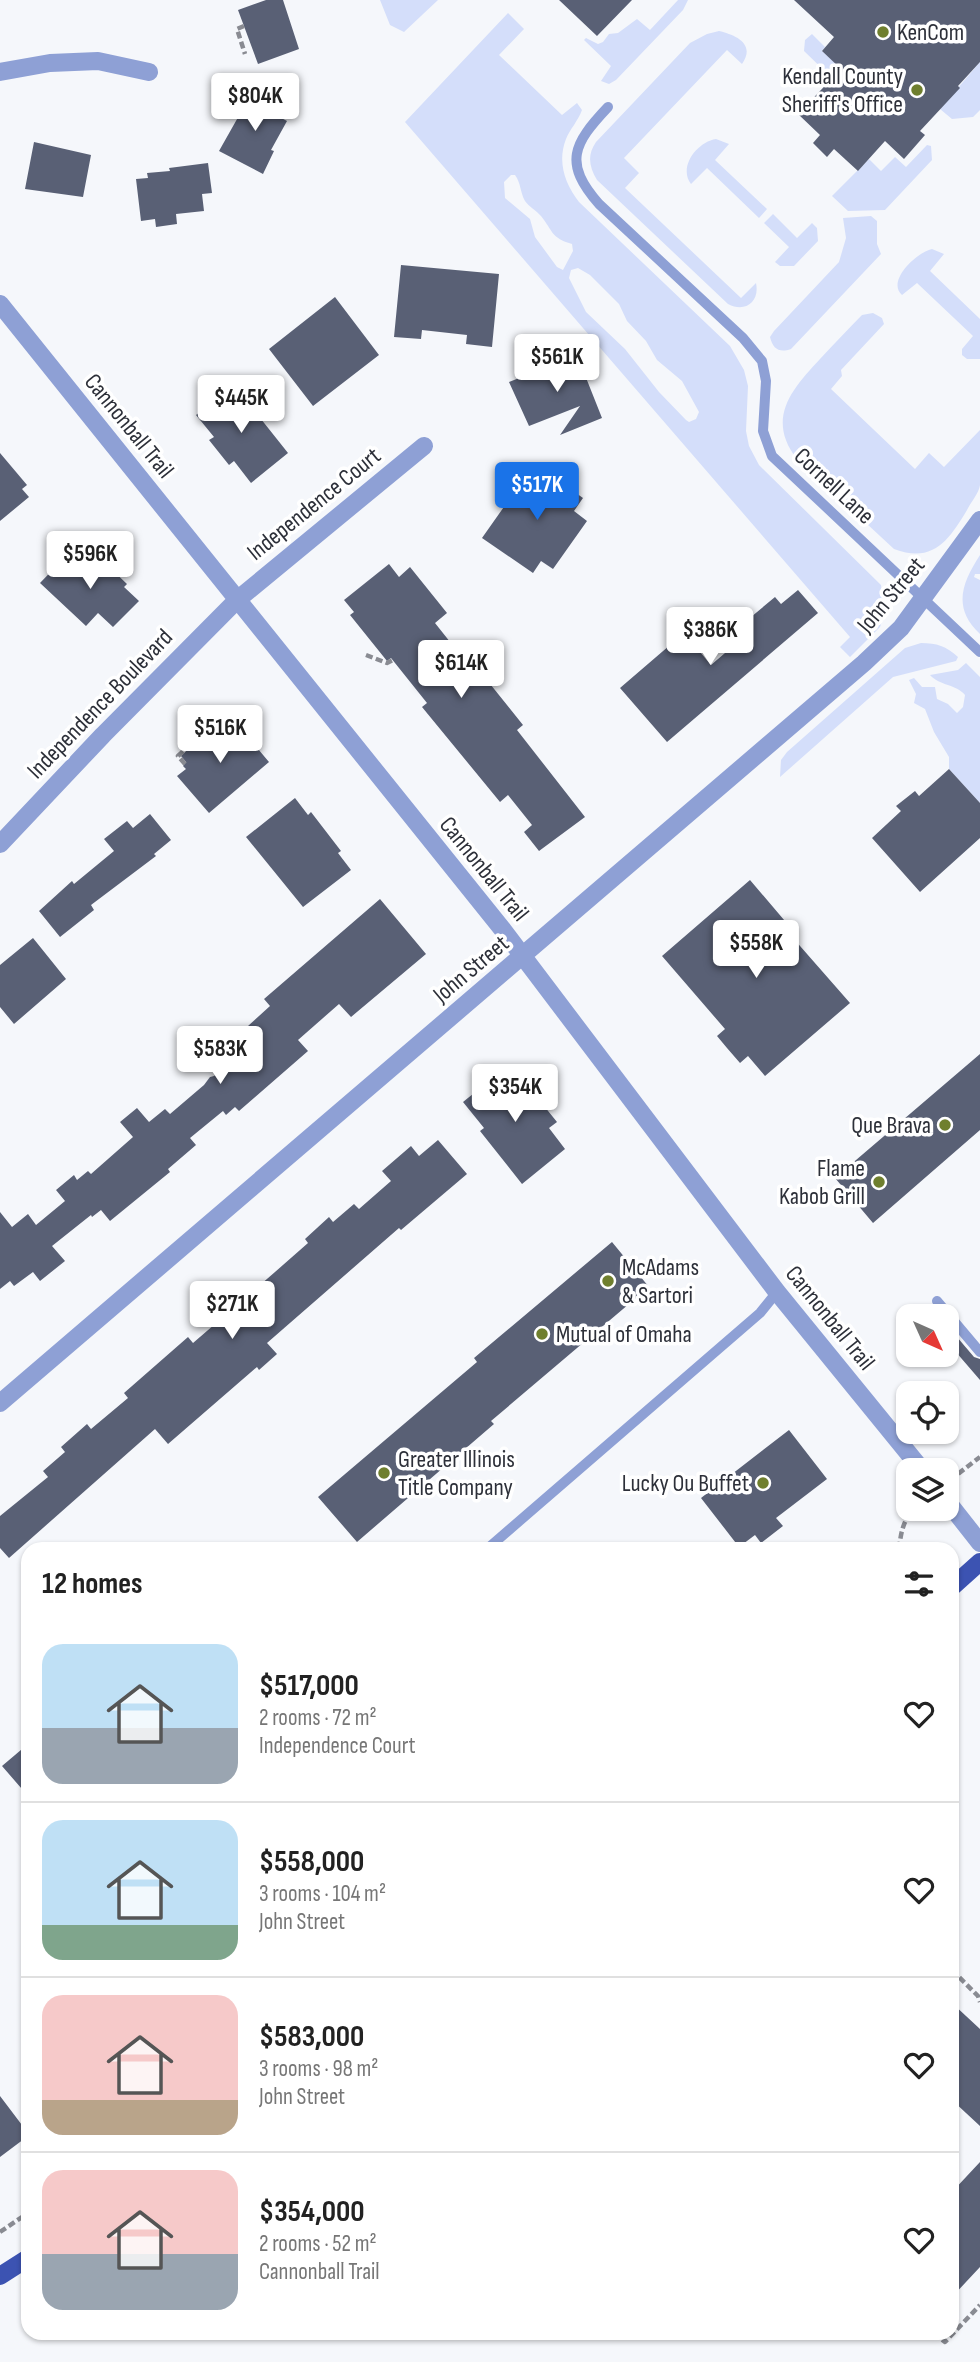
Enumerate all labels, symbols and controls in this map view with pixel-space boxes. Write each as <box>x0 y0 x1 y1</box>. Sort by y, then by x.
place label: KenCom <box>897 18 964 47</box>
marker: KenCom <box>875 24 891 40</box>
place label: Kendall County Sheriff's Office <box>782 62 903 119</box>
pin: $804K <box>206 74 304 133</box>
text: $804K <box>227 82 283 110</box>
marker: Kendall County Sheriff's Office <box>909 82 925 98</box>
pin: $561K <box>508 334 606 394</box>
text: $561K <box>530 343 584 371</box>
street label: Cannonball Trail <box>78 368 180 484</box>
pin: $445K <box>192 376 290 435</box>
text: $445K <box>214 384 268 412</box>
street label: Independence Court <box>241 441 387 567</box>
street label: Cornell Lane <box>788 442 880 530</box>
pin: $517K <box>488 462 586 522</box>
text: $517K <box>511 471 563 499</box>
pin: $596K <box>41 532 139 591</box>
text: $596K <box>63 540 117 568</box>
street label: John Street <box>850 551 931 640</box>
pin: $386K <box>661 608 759 667</box>
text: $386K <box>682 616 738 644</box>
street label: Independence Boulevard <box>21 623 179 785</box>
pin: $614K <box>412 640 510 700</box>
text: $614K <box>434 649 488 677</box>
pin: $516K <box>171 706 269 765</box>
text: $516K <box>193 714 247 742</box>
street label: Cannonball Trail <box>433 811 535 927</box>
pin: $558K <box>707 920 805 980</box>
street label: John Street <box>426 929 515 1010</box>
text: $558K <box>729 929 783 957</box>
pin: $583K <box>171 1026 269 1086</box>
text: $583K <box>193 1035 247 1063</box>
pin: $354K <box>466 1064 564 1124</box>
text: $354K <box>488 1073 542 1101</box>
place label: Que Brava <box>851 1111 931 1140</box>
marker: Que Brava <box>937 1117 953 1133</box>
place label: Flame Kabob Grill <box>779 1154 865 1211</box>
marker: Flame Kabob Grill <box>871 1174 887 1190</box>
place label: McAdams & Sartori <box>622 1253 699 1310</box>
street label: Cannonball Trail <box>779 1260 881 1376</box>
marker: McAdams & Sartori <box>600 1273 616 1289</box>
pin: $271K <box>183 1282 281 1341</box>
text: $271K <box>206 1290 258 1318</box>
north arrow <box>896 1304 959 1367</box>
map controls <box>896 1304 959 1521</box>
place label: Mutual of Omaha <box>556 1320 692 1349</box>
marker: Mutual of Omaha <box>534 1326 550 1342</box>
button: locate <box>896 1381 959 1444</box>
place label: Greater Illinois Title Company <box>398 1445 515 1502</box>
button: layers <box>896 1458 959 1521</box>
marker: Greater Illinois Title Company <box>376 1465 392 1481</box>
place label: Lucky Ou Buffet <box>622 1469 749 1498</box>
marker: Lucky Ou Buffet <box>755 1475 771 1491</box>
icon: filters <box>900 1565 938 1603</box>
text: 12 homes <box>42 1566 143 1602</box>
text: $517,000 <box>259 1668 359 1704</box>
icon: home <box>98 1672 182 1756</box>
icon: heart <box>900 1695 938 1733</box>
text: 2 rooms · 72 m² <box>259 1704 377 1732</box>
text: Independence Court <box>259 1732 416 1760</box>
text: $558,000 <box>259 1844 364 1880</box>
icon: home <box>98 1848 182 1932</box>
icon: heart <box>900 1871 938 1909</box>
text: 3 rooms · 104 m² <box>259 1880 386 1908</box>
text: John Street <box>259 1908 345 1936</box>
text: $583,000 <box>259 2019 364 2055</box>
icon: home <box>98 2023 182 2107</box>
icon: heart <box>900 2046 938 2084</box>
text: 3 rooms · 98 m² <box>259 2055 378 2083</box>
text: John Street <box>259 2083 345 2111</box>
text: $354,000 <box>259 2194 365 2230</box>
icon: home <box>98 2198 182 2282</box>
icon: heart <box>900 2221 938 2259</box>
text: 2 rooms · 52 m² <box>259 2230 377 2258</box>
text: Cannonball Trail <box>259 2258 380 2286</box>

